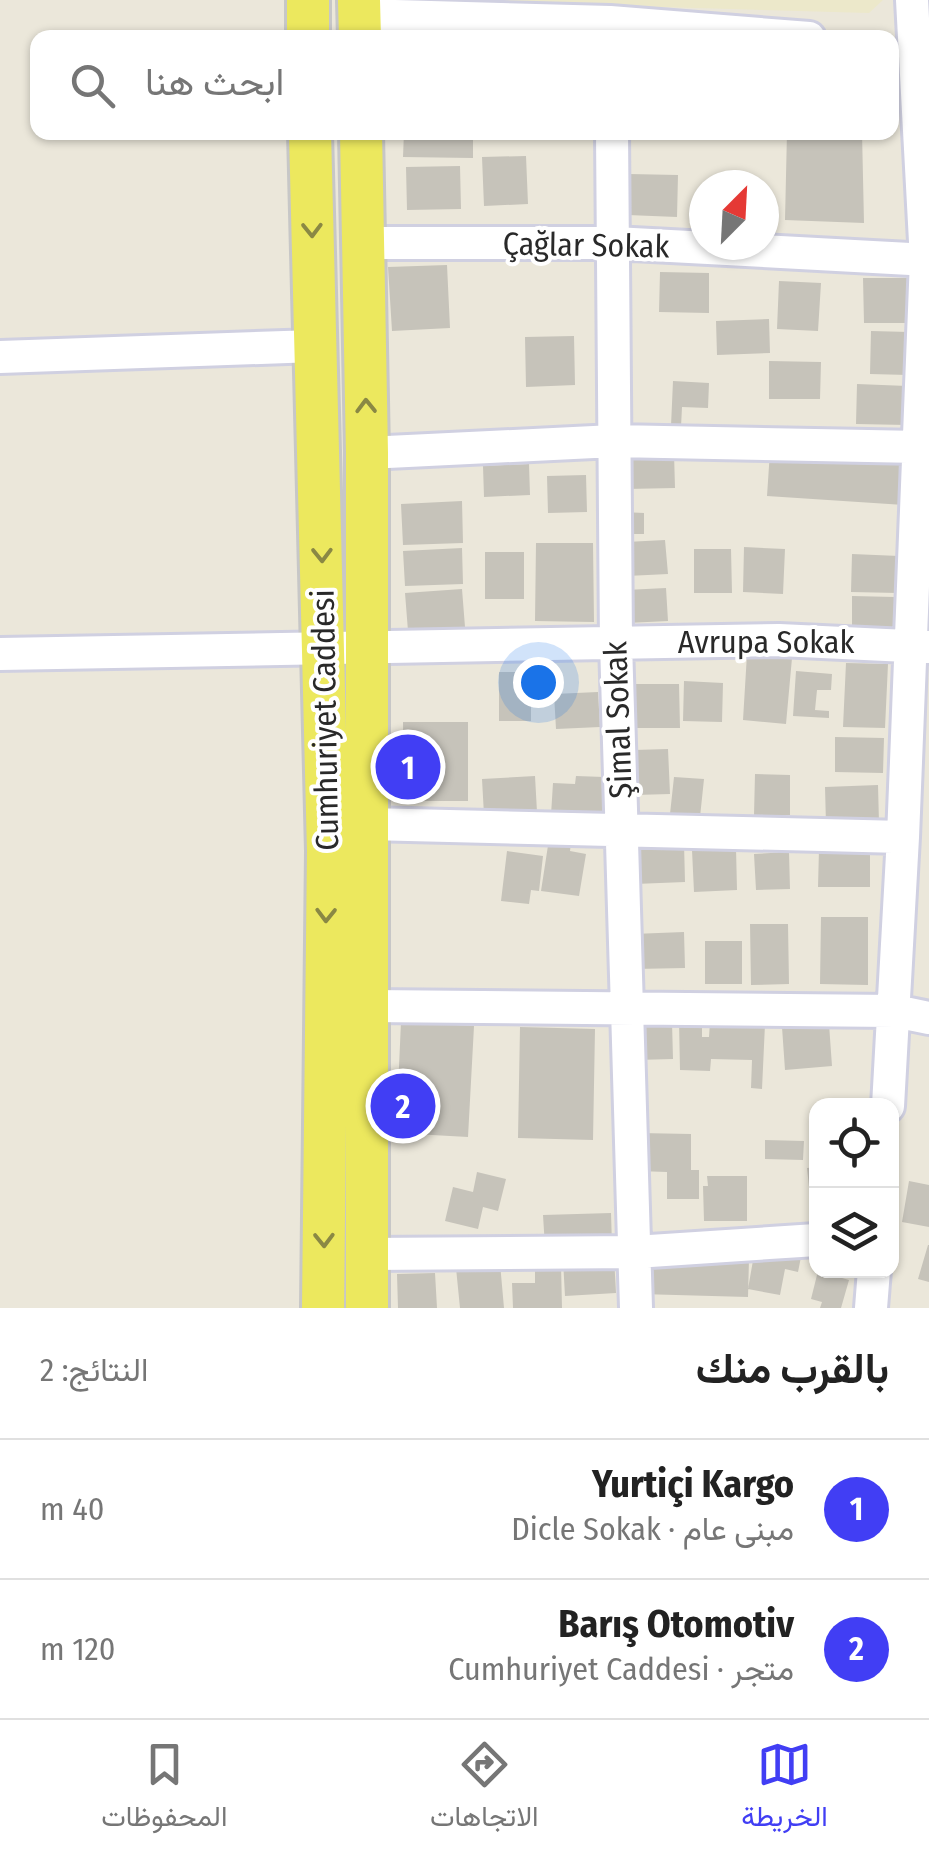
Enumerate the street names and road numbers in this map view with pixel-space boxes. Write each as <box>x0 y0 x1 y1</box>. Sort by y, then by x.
street label: Çağlar Sokak <box>502 225 670 265</box>
street label: Cumhuriyet Caddesi <box>304 589 346 851</box>
street label: Avrupa Sokak <box>678 623 854 661</box>
street label: Şimal Sokak <box>596 641 640 799</box>

